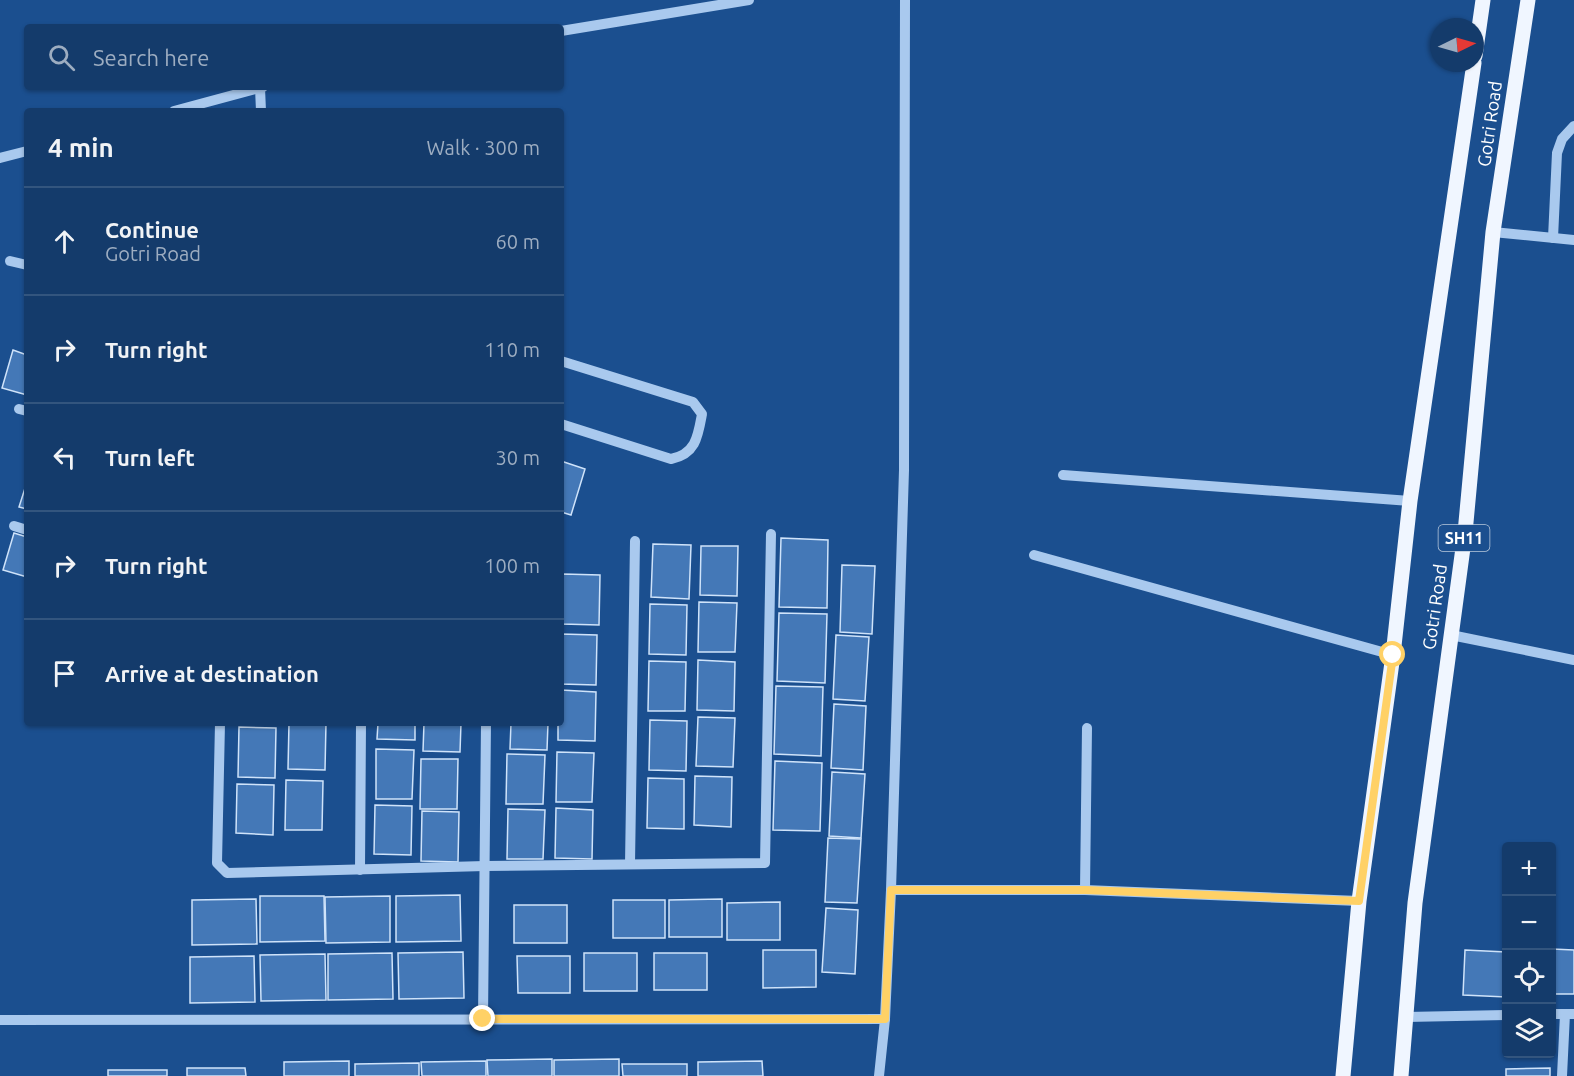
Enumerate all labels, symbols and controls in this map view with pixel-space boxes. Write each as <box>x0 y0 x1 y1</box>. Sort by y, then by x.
north arrow <box>1430 18 1484 72</box>
search box <box>24 24 564 90</box>
icon: search <box>45 41 78 74</box>
text: Search here <box>93 45 209 70</box>
street label: Gotri Road <box>1473 80 1505 168</box>
text: 4 min <box>48 133 114 162</box>
text: Walk · 300 m <box>427 136 540 159</box>
text: Continue <box>105 217 199 242</box>
icon: ahead <box>48 225 81 258</box>
text: 60 m <box>496 230 540 253</box>
text: Gotri Road <box>105 242 201 265</box>
icon: right <box>48 333 81 366</box>
text: Turn right <box>105 337 207 362</box>
text: 110 m <box>484 338 540 361</box>
icon: left <box>48 441 81 474</box>
text: Turn left <box>105 445 195 470</box>
text: 30 m <box>496 446 540 469</box>
road number: SH11 <box>1438 525 1490 551</box>
icon: right <box>48 549 81 582</box>
text: Turn right <box>105 553 207 578</box>
text: 100 m <box>484 554 540 577</box>
street label: Gotri Road <box>1418 563 1450 651</box>
route start <box>1379 641 1405 667</box>
icon: arrive <box>48 657 81 690</box>
text: Arrive at destination <box>105 661 319 686</box>
map controls <box>1502 842 1556 1058</box>
button: + <box>1502 842 1556 896</box>
button: − <box>1502 896 1556 950</box>
button: locate <box>1502 950 1556 1004</box>
button: layers <box>1502 1004 1556 1058</box>
route end <box>469 1005 495 1031</box>

